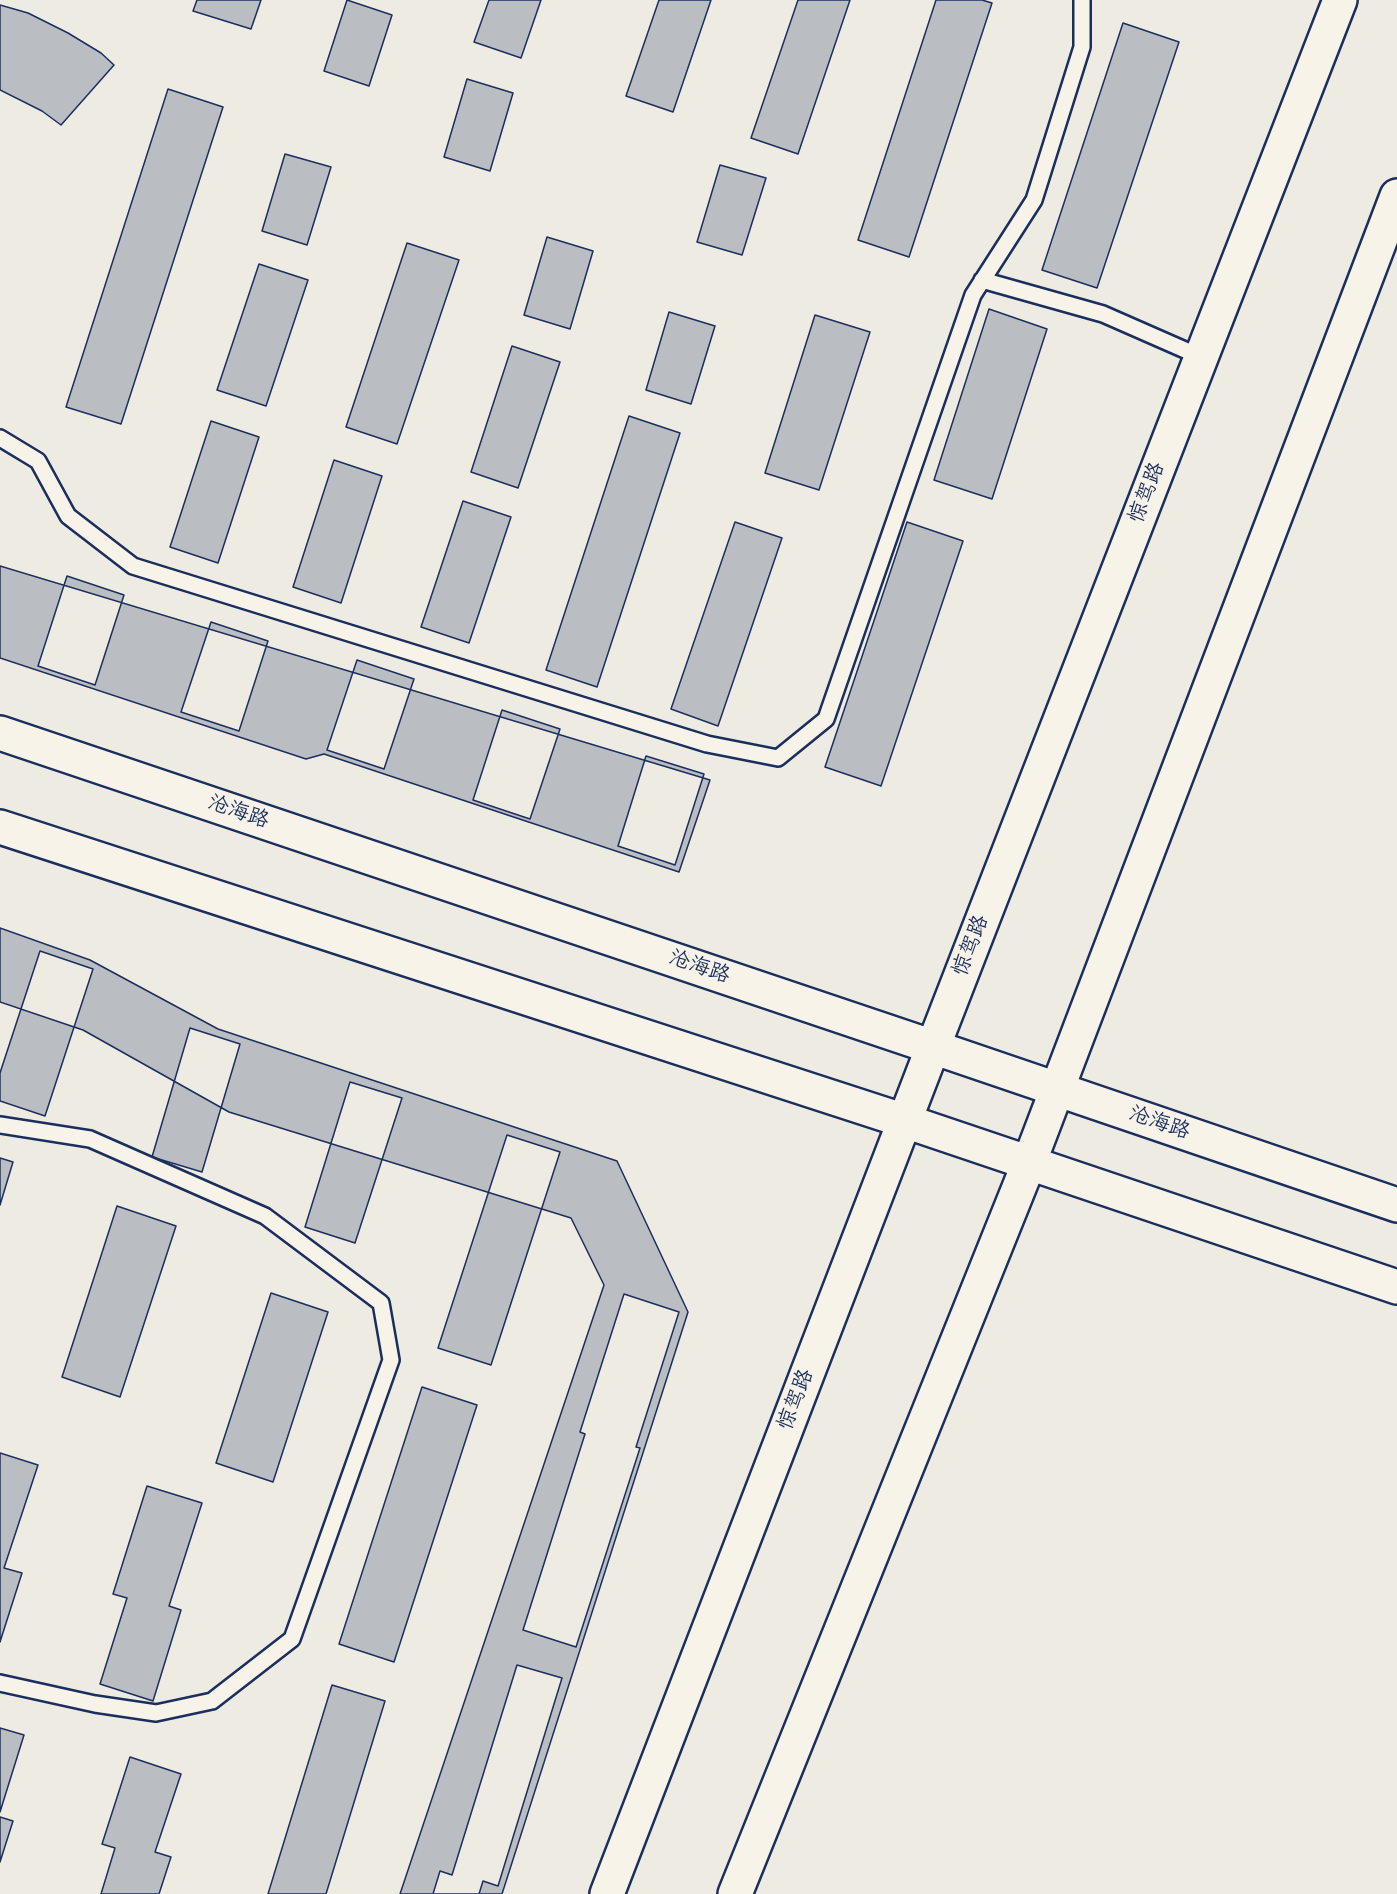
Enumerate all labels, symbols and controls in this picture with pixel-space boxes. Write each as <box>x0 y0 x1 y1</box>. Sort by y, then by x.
street label: 惊驾路 <box>1125 459 1171 527</box>
street label: 沧海路 <box>204 791 272 835</box>
street label: 惊驾路 <box>949 912 995 980</box>
street label: 沧海路 <box>665 946 733 990</box>
street label: 沧海路 <box>1125 1102 1193 1146</box>
street label: 惊驾路 <box>774 1366 820 1434</box>

